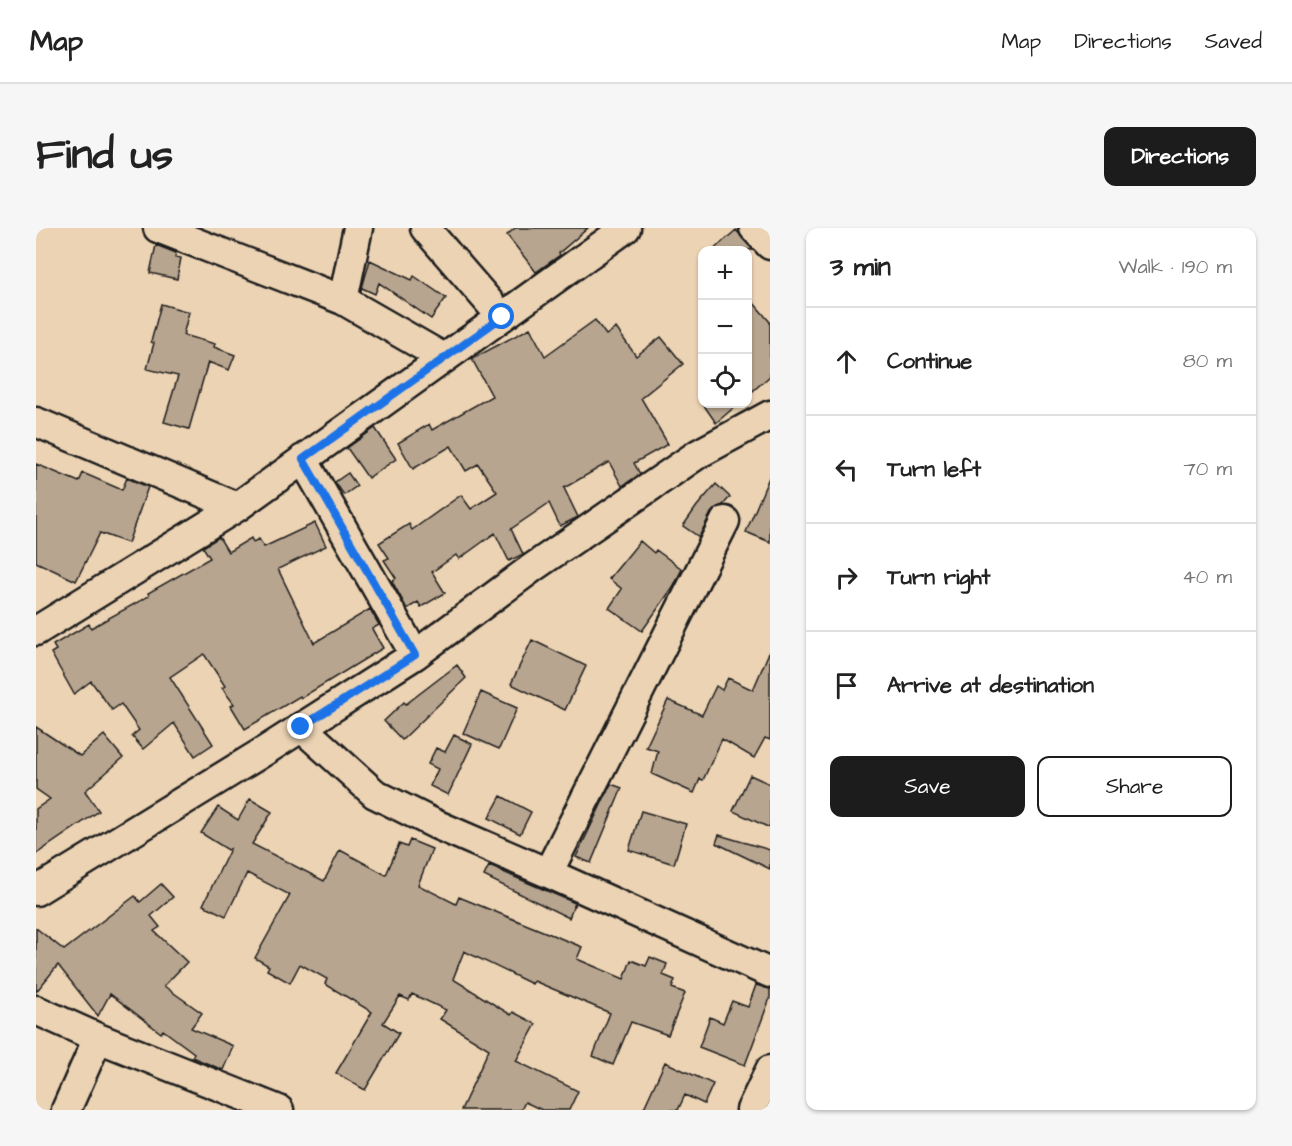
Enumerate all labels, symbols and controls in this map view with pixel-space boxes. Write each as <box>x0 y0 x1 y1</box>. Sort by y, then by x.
text: Map <box>30 22 83 61</box>
text: Map <box>1001 27 1041 56</box>
text: Directions <box>1074 27 1172 56</box>
text: Saved <box>1205 27 1262 56</box>
text: Find us <box>36 127 173 185</box>
button: Directions <box>1104 127 1256 186</box>
map controls <box>698 246 752 408</box>
button: + <box>698 246 752 300</box>
text: 3 min <box>830 249 891 285</box>
text: Walk · 190 m <box>1119 253 1232 281</box>
button: − <box>698 300 752 354</box>
route start <box>488 303 514 329</box>
icon: ahead <box>830 345 863 378</box>
text: Continue <box>887 346 972 377</box>
text: 80 m <box>1183 347 1232 375</box>
button: locate <box>698 354 752 408</box>
icon: left <box>830 453 863 486</box>
text: Turn left <box>887 454 981 485</box>
text: 70 m <box>1184 455 1232 483</box>
icon: right <box>830 561 863 594</box>
text: Turn right <box>887 562 990 593</box>
text: 40 m <box>1182 563 1232 591</box>
icon: arrive <box>830 669 863 702</box>
text: Arrive at destination <box>887 670 1094 701</box>
route end <box>287 713 313 739</box>
button: Save <box>830 756 1025 817</box>
button: Share <box>1037 756 1232 817</box>

